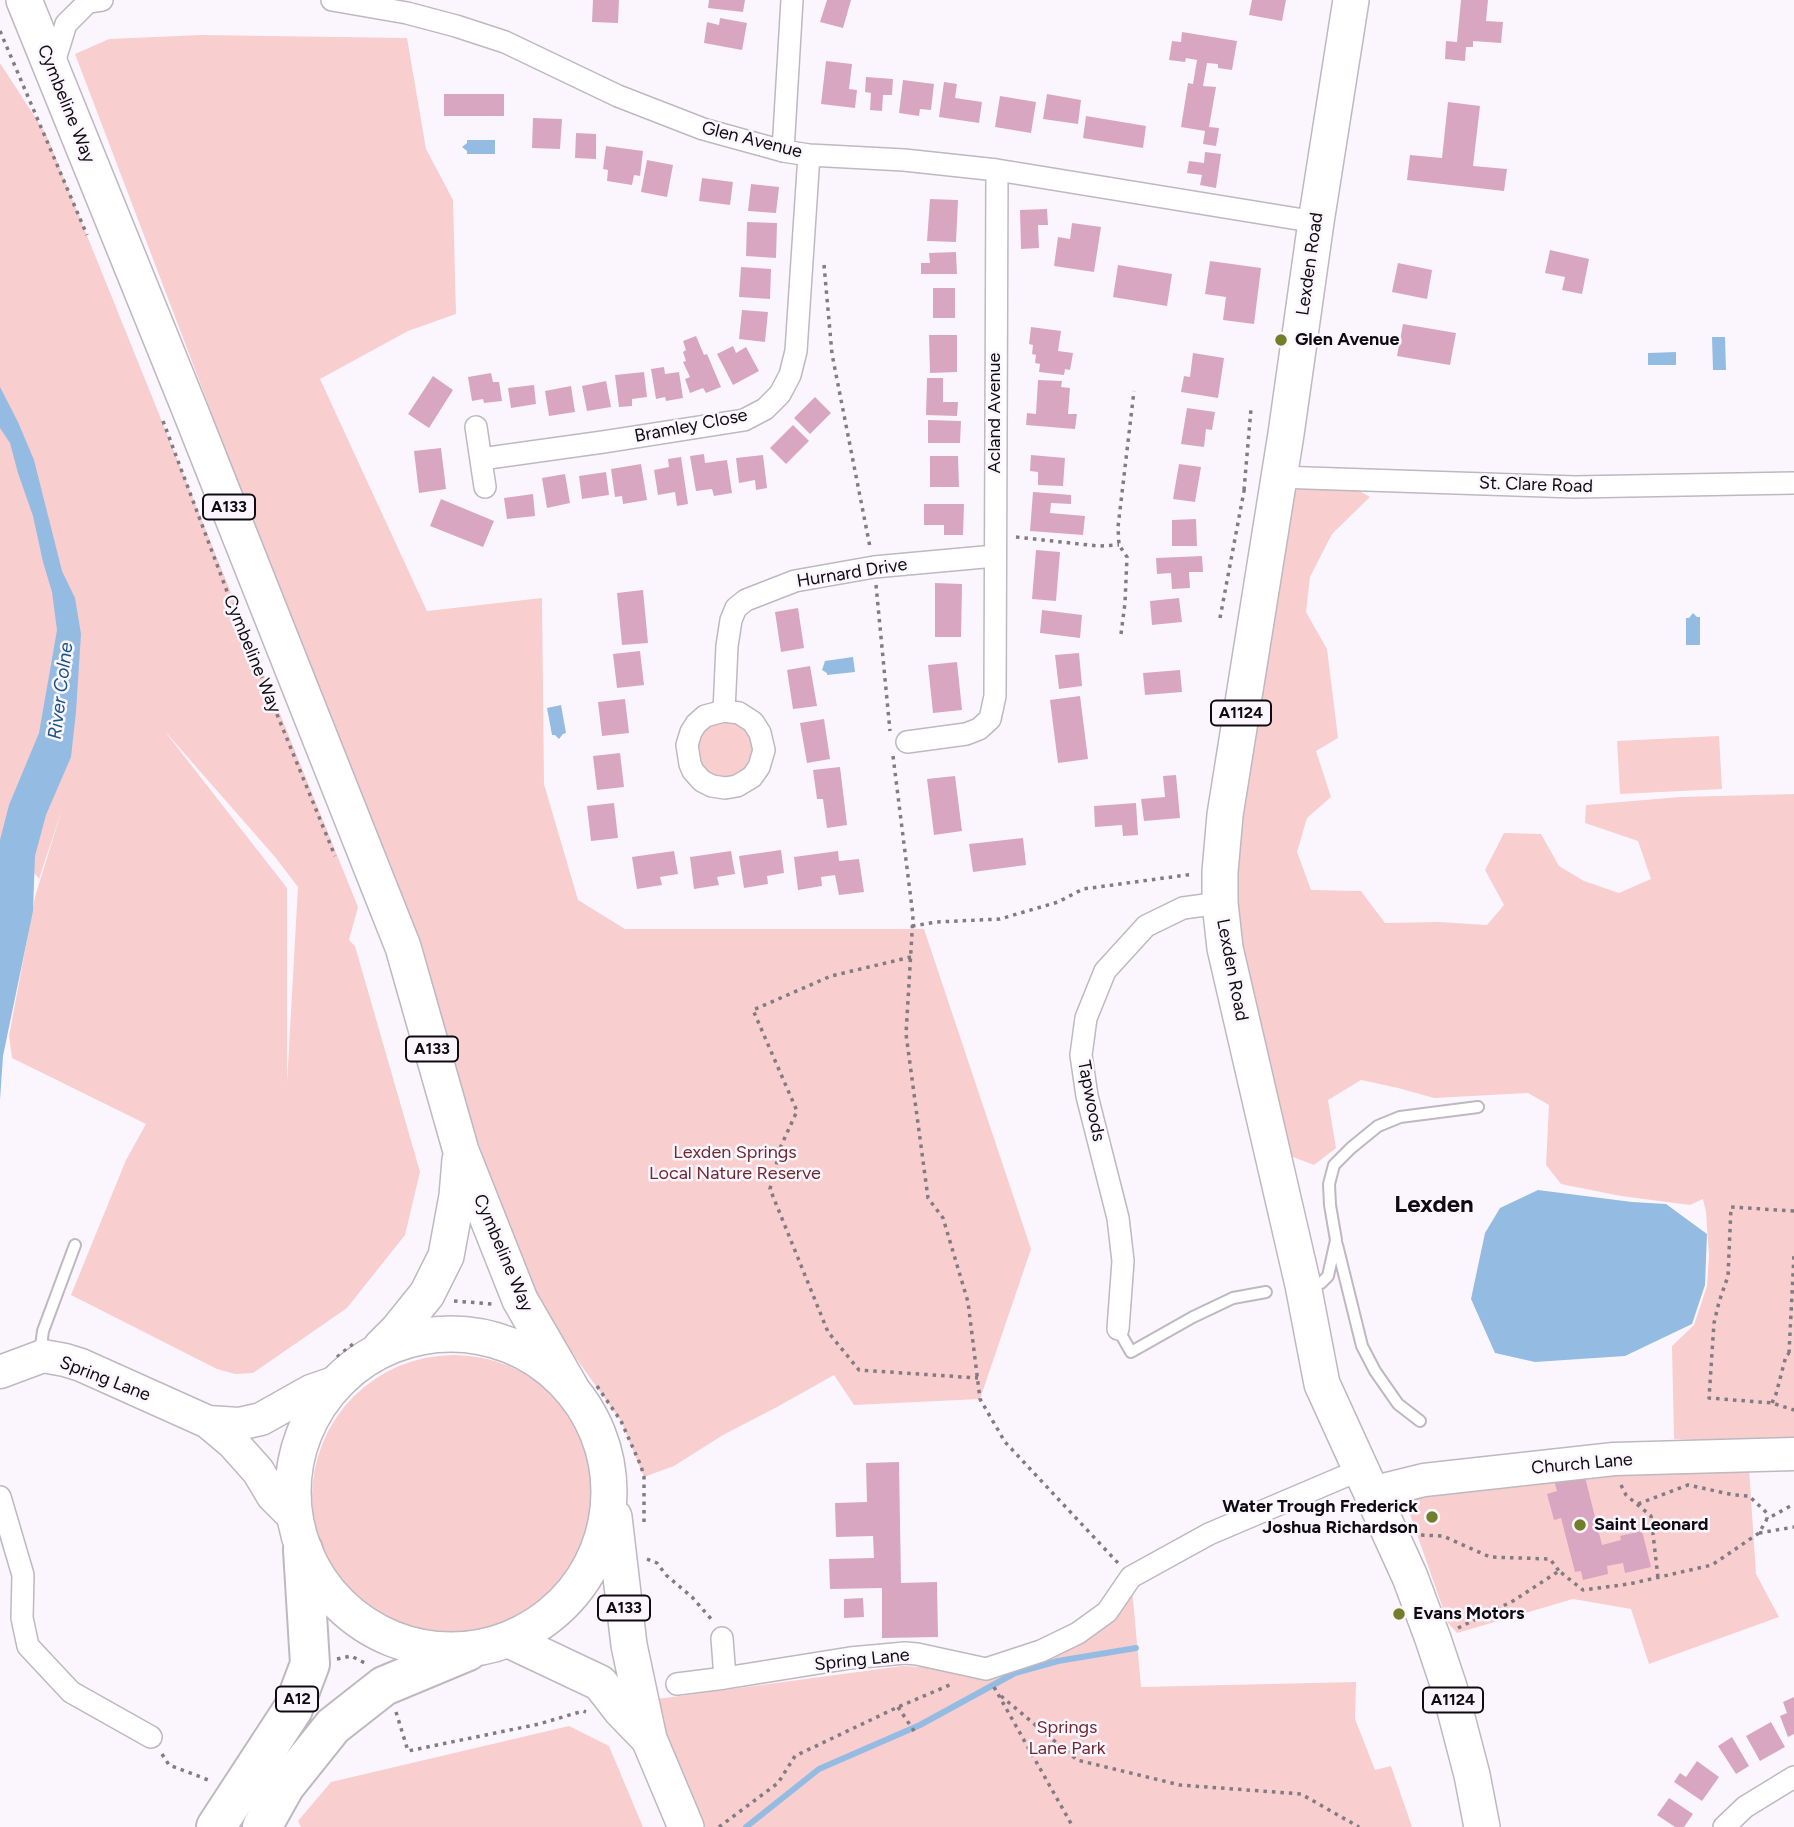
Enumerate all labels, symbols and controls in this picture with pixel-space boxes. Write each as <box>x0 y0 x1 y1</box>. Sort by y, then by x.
street label: Cymbeline Way <box>32 42 100 166</box>
street label: Glen Avenue <box>700 117 804 163</box>
street label: Lexden Road <box>1292 211 1328 317</box>
place label: Glen Avenue <box>1295 329 1399 351</box>
marker: Glen Avenue <box>1273 332 1289 348</box>
street label: Acland Avenue <box>984 353 1006 473</box>
street label: Bramley Close <box>633 404 749 448</box>
street label: St. Clare Road <box>1479 472 1593 498</box>
road number: A133 <box>203 494 255 520</box>
street label: Hurnard Drive <box>795 554 909 592</box>
street label: Cymbeline Way <box>218 592 286 716</box>
water label: River Colne <box>44 641 78 741</box>
road number: A1124 <box>1211 700 1271 726</box>
street label: Lexden Road <box>1211 917 1253 1023</box>
road number: A133 <box>406 1036 458 1062</box>
street label: Tapwoods <box>1073 1059 1109 1143</box>
park label: Lexden Springs Local Nature Reserve <box>649 1142 821 1184</box>
street label: Cymbeline Way <box>469 1191 537 1315</box>
district label: Lexden <box>1394 1191 1474 1219</box>
street label: Spring Lane <box>57 1352 153 1406</box>
street label: Church Lane <box>1530 1449 1634 1479</box>
place label: Water Trough Frederick Joshua Richardson <box>1222 1496 1418 1538</box>
marker: Water Trough Frederick Joshua Richardson <box>1424 1509 1440 1525</box>
place label: Saint Leonard <box>1594 1514 1708 1536</box>
marker: Saint Leonard <box>1572 1517 1588 1533</box>
road number: A133 <box>598 1596 650 1620</box>
place label: Evans Motors <box>1413 1603 1524 1625</box>
marker: Evans Motors <box>1391 1606 1407 1622</box>
street label: Spring Lane <box>813 1644 911 1676</box>
road number: A12 <box>276 1686 318 1712</box>
road number: A1124 <box>1423 1688 1483 1712</box>
park label: Springs Lane Park <box>1028 1717 1106 1760</box>

